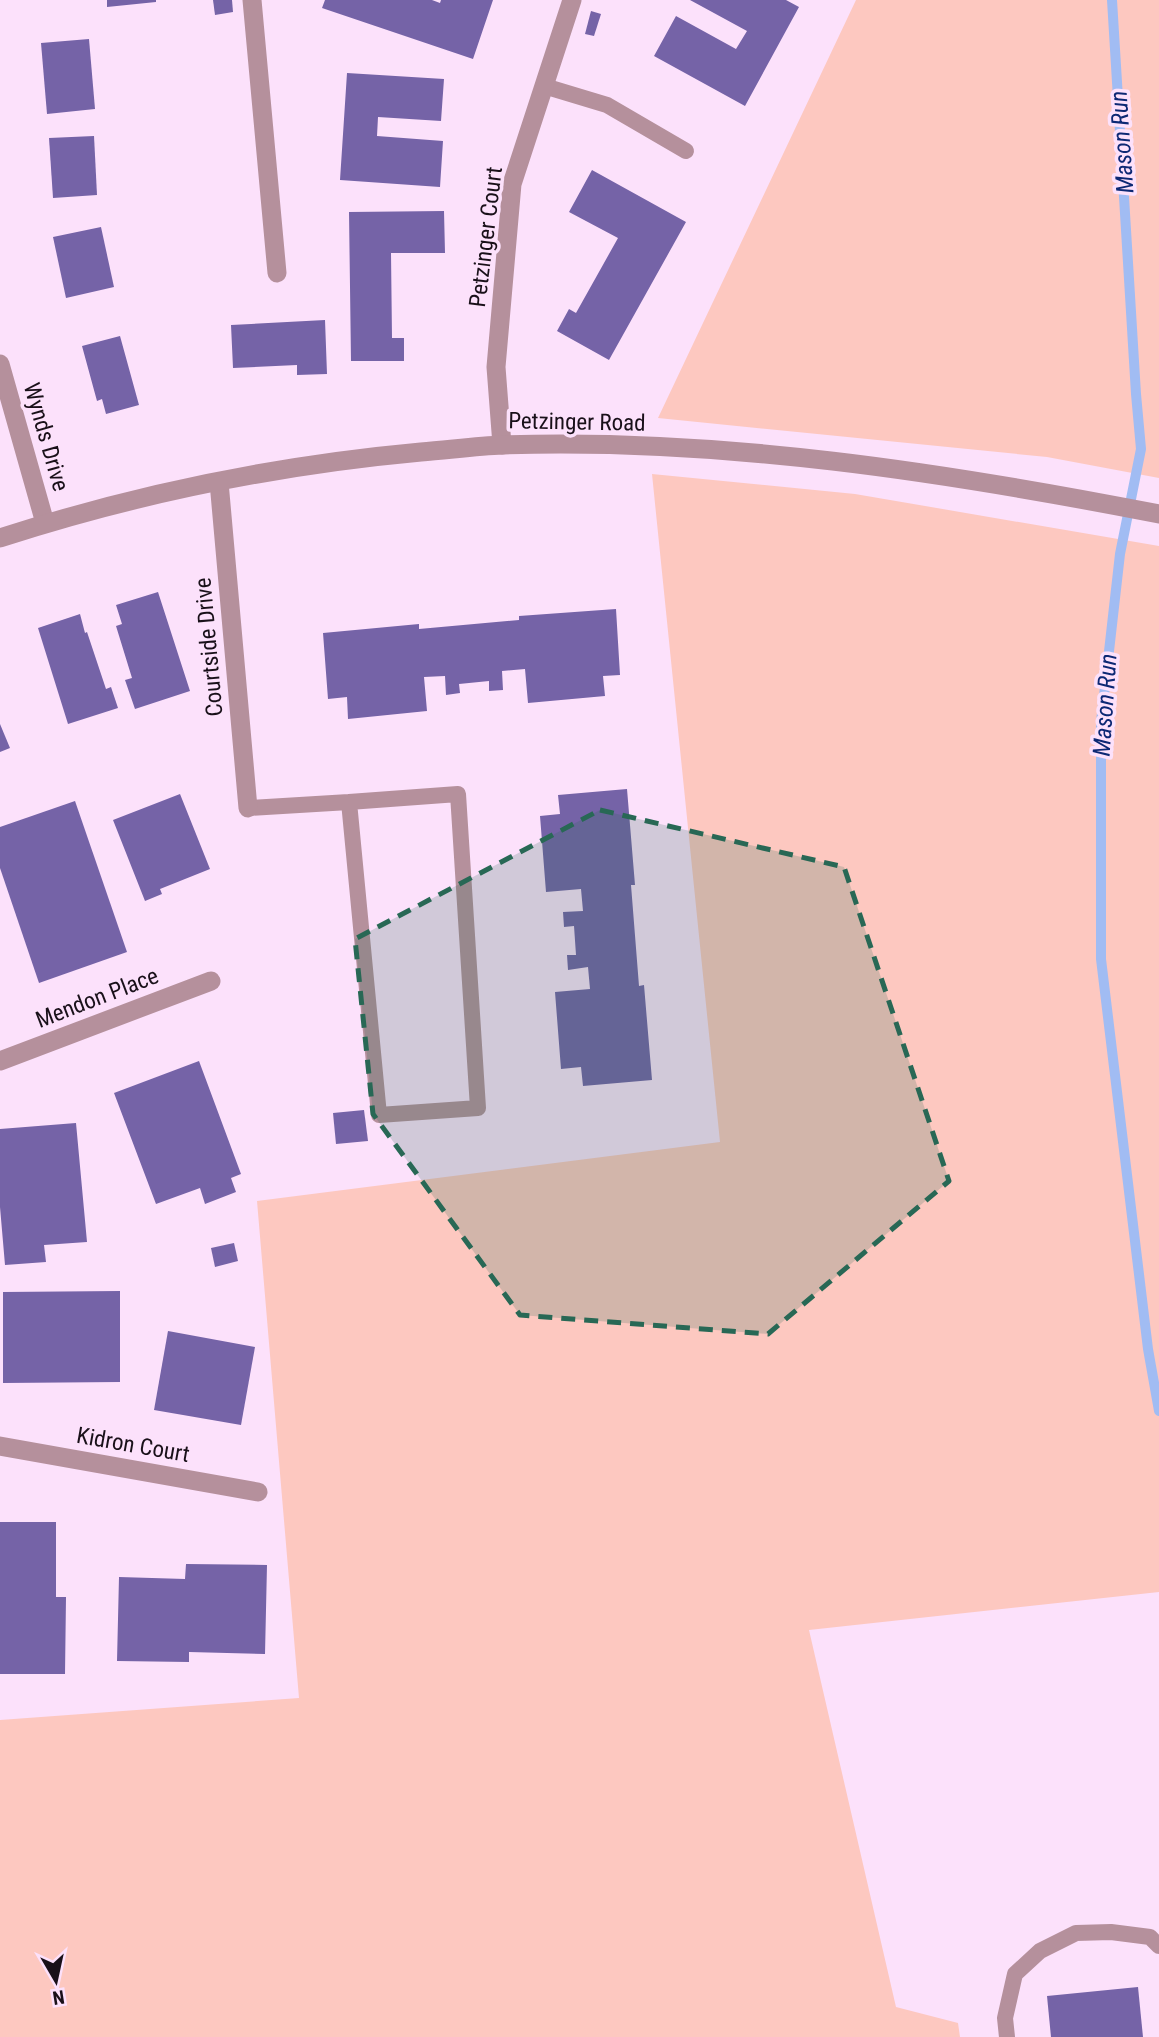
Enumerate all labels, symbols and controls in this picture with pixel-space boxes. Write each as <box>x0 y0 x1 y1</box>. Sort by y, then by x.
water label: Mason Run <box>1104 90 1140 194</box>
street label: Petzinger Court <box>464 165 508 309</box>
street label: Wynds Drive <box>18 380 74 494</box>
street label: Petzinger Road <box>508 407 646 437</box>
street label: Courtside Drive <box>189 576 229 718</box>
water label: Mason Run <box>1087 653 1123 757</box>
street label: Mendon Place <box>32 962 162 1034</box>
street label: Kidron Court <box>74 1422 192 1468</box>
north arrow <box>21 1946 91 2016</box>
text: N <box>51 1985 66 2010</box>

